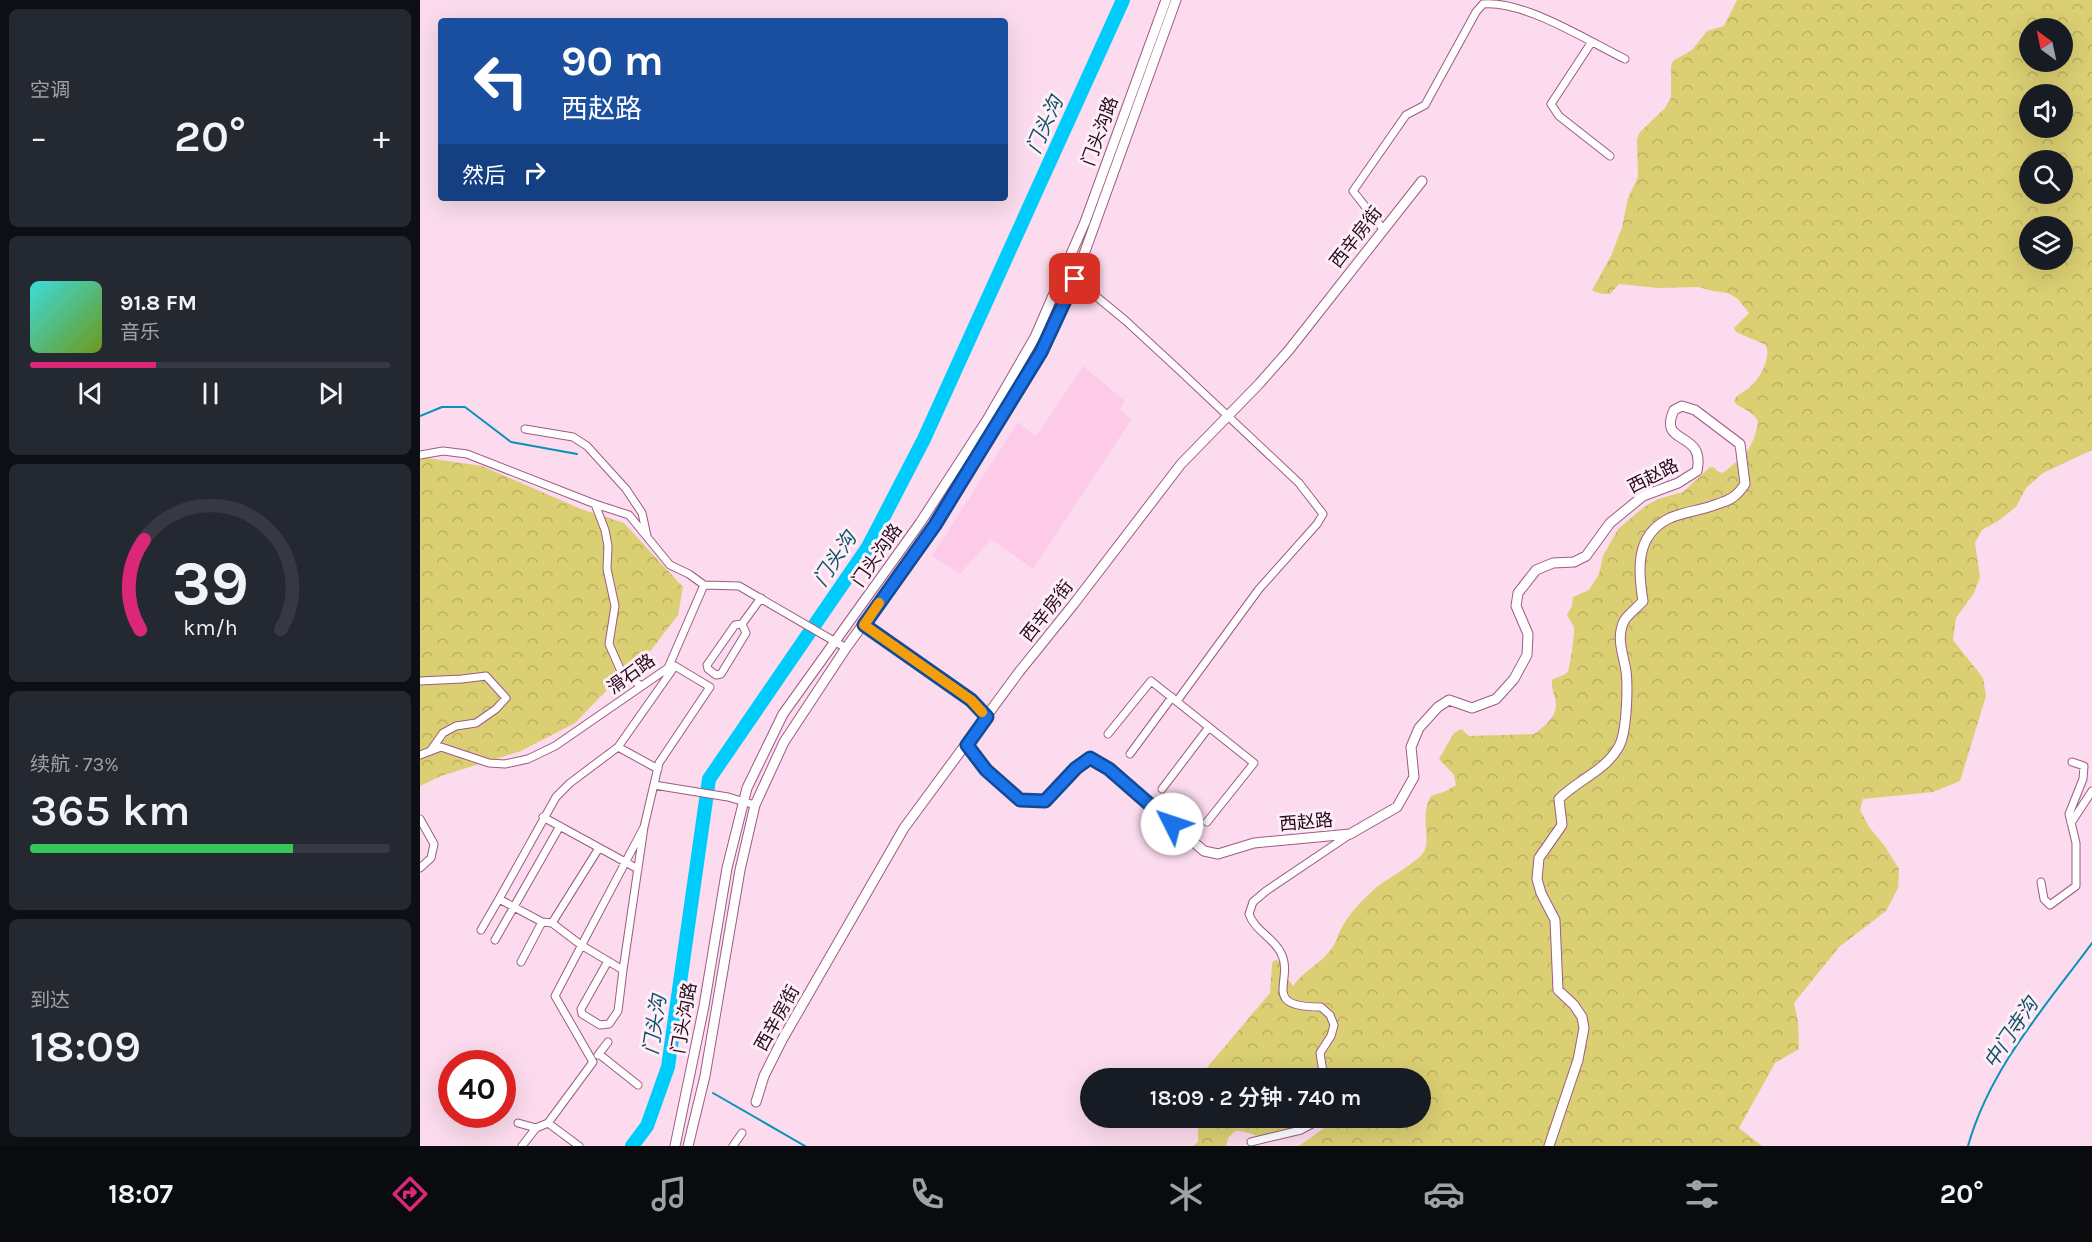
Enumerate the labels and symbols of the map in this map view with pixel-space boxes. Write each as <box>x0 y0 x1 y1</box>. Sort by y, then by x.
north arrow <box>2019 18 2073 72</box>
water label: 门头沟 <box>1022 91 1069 157</box>
street label: 门头沟路 <box>1077 93 1123 169</box>
street label: 西辛房街 <box>1325 202 1387 272</box>
pin <box>1049 253 1100 304</box>
street label: 西赵路 <box>1624 454 1682 498</box>
street label: 门头沟路 <box>847 519 907 591</box>
water label: 门头沟 <box>809 526 862 590</box>
street label: 西辛房街 <box>1016 576 1078 646</box>
street label: 滑石路 <box>603 649 659 699</box>
position arrow <box>1140 792 1204 856</box>
street label: 西赵路 <box>1278 809 1334 835</box>
street label: 门头沟路 <box>667 981 701 1055</box>
street label: 西辛房街 <box>750 981 804 1055</box>
water label: 门头沟 <box>639 992 671 1056</box>
water label: 中门寺沟 <box>1979 992 2044 1073</box>
speed limit sign: 40 <box>438 1050 516 1128</box>

